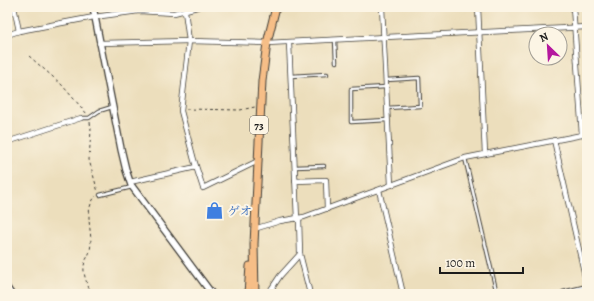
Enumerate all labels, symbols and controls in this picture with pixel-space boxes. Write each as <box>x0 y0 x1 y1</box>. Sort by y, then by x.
north arrow <box>528 26 568 66</box>
text: N <box>537 29 551 46</box>
road number: 73 <box>250 116 268 134</box>
shop icon: ゲオ <box>205 201 225 221</box>
place label: ゲオ <box>228 203 252 219</box>
scale bar <box>440 249 523 275</box>
text: 100 m <box>446 255 475 271</box>

